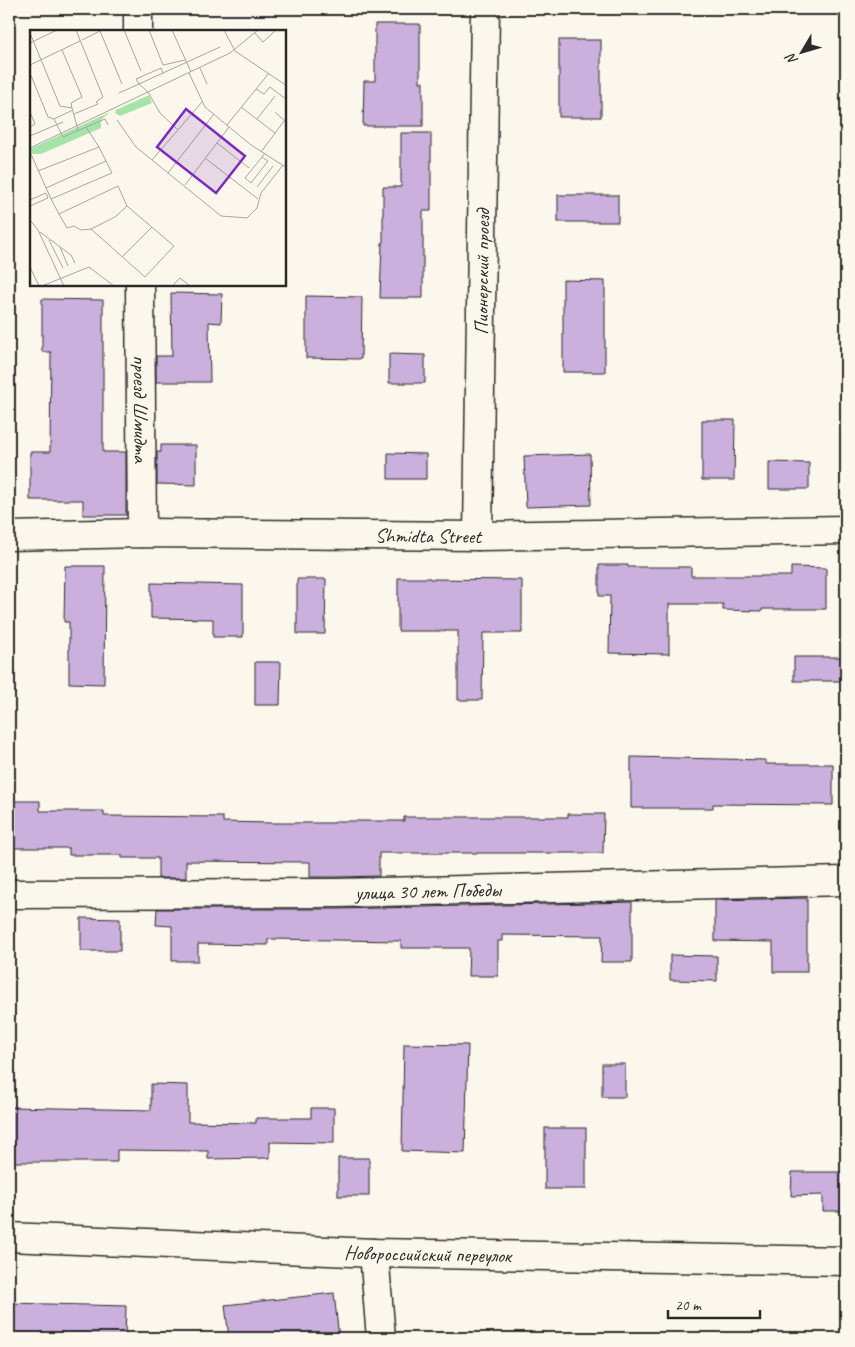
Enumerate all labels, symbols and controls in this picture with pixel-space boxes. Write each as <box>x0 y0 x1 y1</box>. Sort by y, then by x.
north arrow <box>778 28 828 78</box>
inset map <box>30 30 286 286</box>
text: N <box>781 49 802 68</box>
street label: Пионерский проезд <box>468 207 495 335</box>
street label: проезд Шмидта <box>128 355 154 464</box>
street label: Shmidta Street <box>375 523 483 549</box>
street label: улица 30 лет Победы <box>354 877 503 905</box>
street label: Новороссийский переулок <box>344 1239 513 1268</box>
scale bar <box>668 1287 760 1319</box>
text: 20 m <box>675 1296 702 1315</box>

